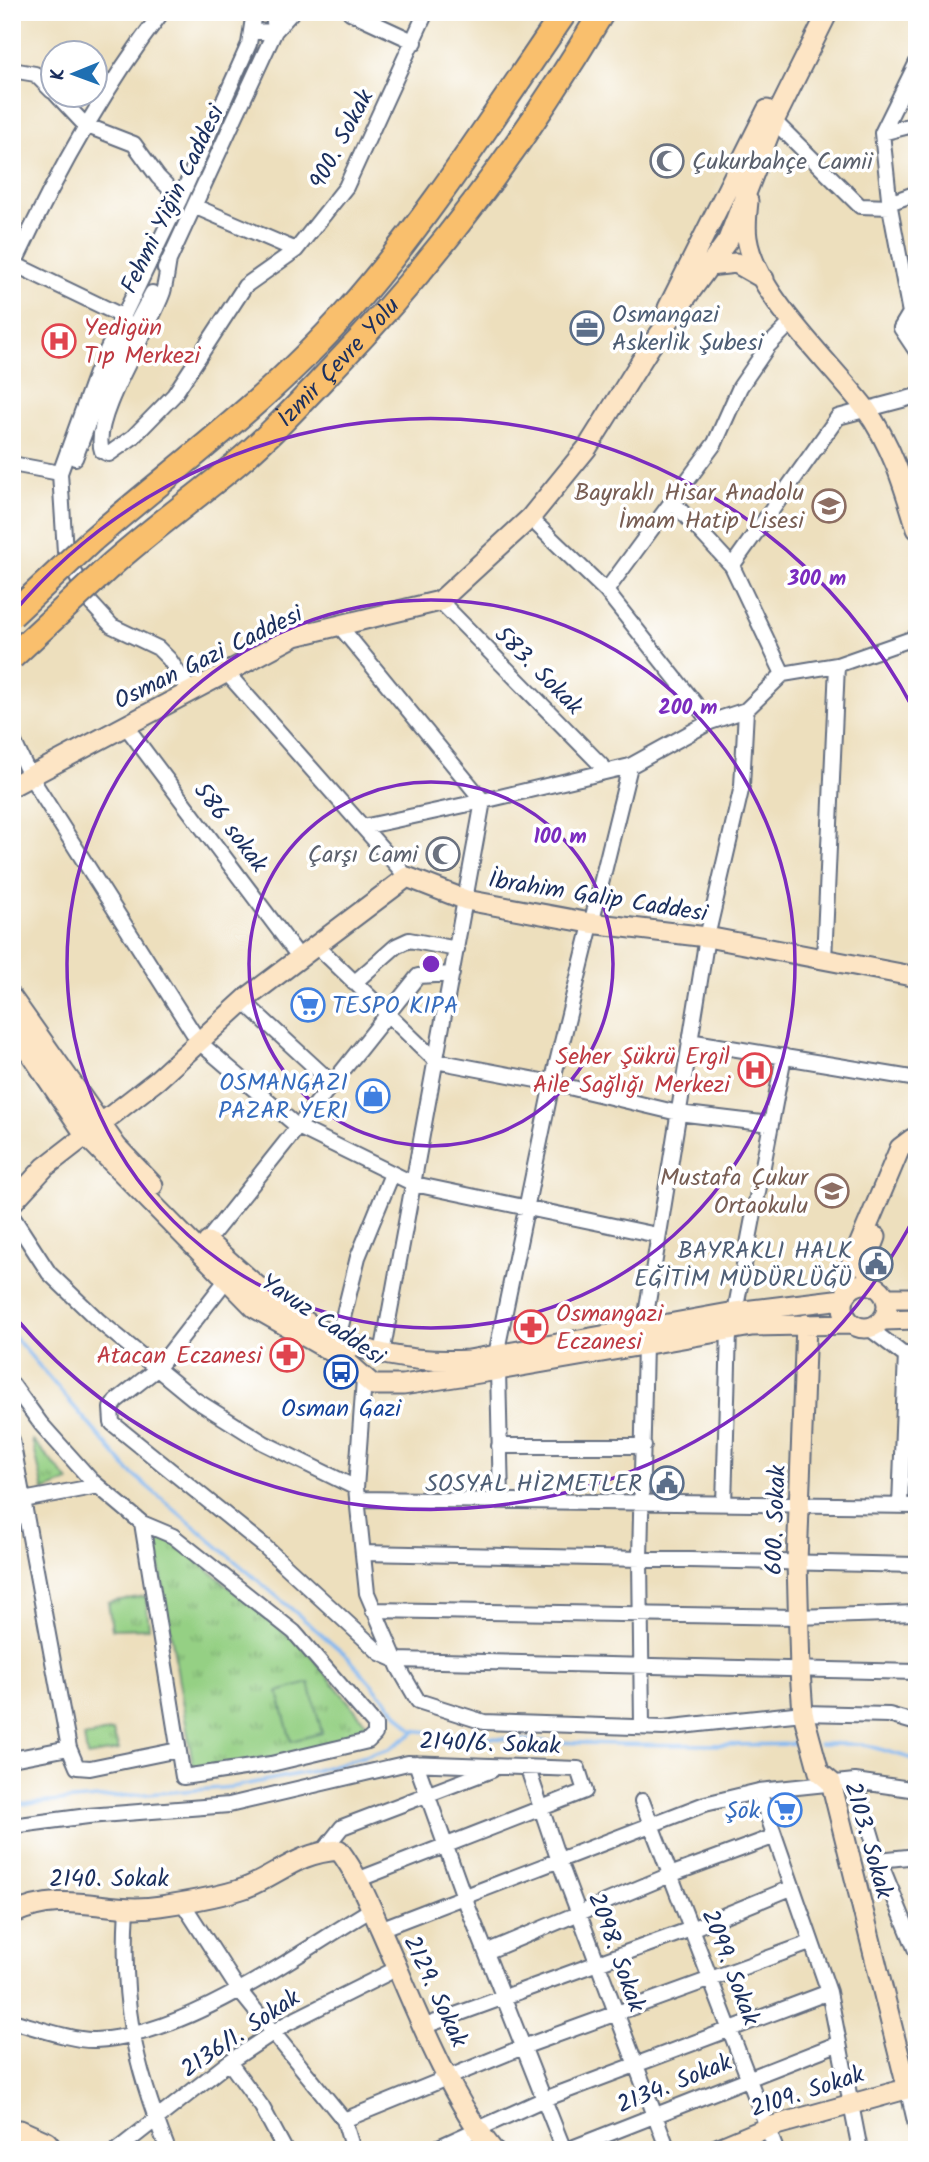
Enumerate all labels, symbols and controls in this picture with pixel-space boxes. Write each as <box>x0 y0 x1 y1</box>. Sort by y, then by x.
north arrow <box>38 38 108 108</box>
text: K <box>44 68 74 80</box>
street label: 900. Sokak <box>300 82 385 197</box>
street label: Fehmi Yiğin Caddesi <box>111 97 237 301</box>
mosque icon: Çukurbahçe Camii <box>648 142 686 180</box>
place label: Çukurbahçe Camii <box>692 143 874 182</box>
street label: İzmir Çevre Yolu <box>268 289 411 437</box>
place label: Osmangazi Askerlik Şubesi <box>612 296 764 363</box>
place label: Yedigün Tıp Merkezi <box>84 309 201 376</box>
office icon: Osmangazi Askerlik Şubesi <box>568 309 606 347</box>
hospital icon: Yedigün Tıp Merkezi <box>40 322 78 360</box>
place label: Bayraklı Hisar Anadolu İmam Hatip Lisesi <box>574 474 805 541</box>
school or university icon: Bayraklı Hisar Anadolu İmam Hatip Lisesi <box>810 487 848 525</box>
text: 300 m <box>787 563 846 596</box>
street label: Osman Gazi Caddesi <box>108 595 311 721</box>
street label: 583. Sokak <box>484 617 592 726</box>
text: 200 m <box>658 692 718 725</box>
street label: 586 sokak <box>183 774 277 882</box>
text: 100 m <box>533 821 587 854</box>
mosque icon: Çarşı Cami <box>424 835 462 873</box>
place label: Çarşı Cami <box>308 836 419 875</box>
street label: İbrahim Galip Caddesi <box>485 861 711 934</box>
centre of rings <box>419 952 443 976</box>
supermarket icon: TESPO KIPA <box>289 986 327 1024</box>
place label: TESPO KIPA <box>332 987 458 1026</box>
place label: Seher Şükrü Ergil Aile Sağlığı Merkezi <box>533 1038 731 1105</box>
hospital icon: Seher Şükrü Ergil Aile Sağlığı Merkezi <box>736 1051 774 1089</box>
place label: OSMANGAZI PAZAR YERI <box>218 1064 348 1131</box>
shop icon: OSMANGAZI PAZAR YERI <box>354 1077 392 1115</box>
place label: Mustafa Çukur Ortaokulu <box>660 1159 810 1226</box>
school or university icon: Mustafa Çukur Ortaokulu <box>813 1172 851 1210</box>
place label: BAYRAKLI HALK EĞİTİM MÜDÜRLÜĞÜ <box>634 1232 853 1299</box>
public building icon: BAYRAKLI HALK EĞİTİM MÜDÜRLÜĞÜ <box>857 1245 895 1283</box>
street label: Yavuz Caddesi <box>252 1264 394 1377</box>
place label: Osmangazi Eczanesi <box>556 1295 664 1362</box>
pharmacy icon: Osmangazi Eczanesi <box>512 1308 550 1346</box>
pharmacy icon: Atacan Eczanesi <box>268 1336 306 1374</box>
place label: Atacan Eczanesi <box>96 1337 263 1376</box>
bus stop icon: Osman Gazi <box>322 1353 360 1391</box>
place label: Osman Gazi <box>281 1390 402 1429</box>
public building icon: SOSYAL HİZMETLER <box>648 1464 686 1502</box>
street label: 600. Sokak <box>755 1464 798 1576</box>
place label: SOSYAL HİZMETLER <box>425 1465 642 1504</box>
street label: 2140/6. Sokak <box>419 1723 562 1766</box>
street label: 2103. Sokak <box>832 1777 903 1904</box>
supermarket icon: Şok <box>766 1791 804 1829</box>
place label: Şok <box>725 1792 761 1831</box>
street label: 2140. Sokak <box>49 1860 169 1899</box>
street label: 2098. Sokak <box>576 1887 656 2019</box>
street label: 2099. Sokak <box>690 1904 770 2032</box>
street label: 2129. Sokak <box>392 1929 478 2055</box>
street label: 2136/1. Sokak <box>173 1979 309 2089</box>
street label: 2134. Sokak <box>611 2043 739 2125</box>
street label: 2109. Sokak <box>745 2055 870 2129</box>

